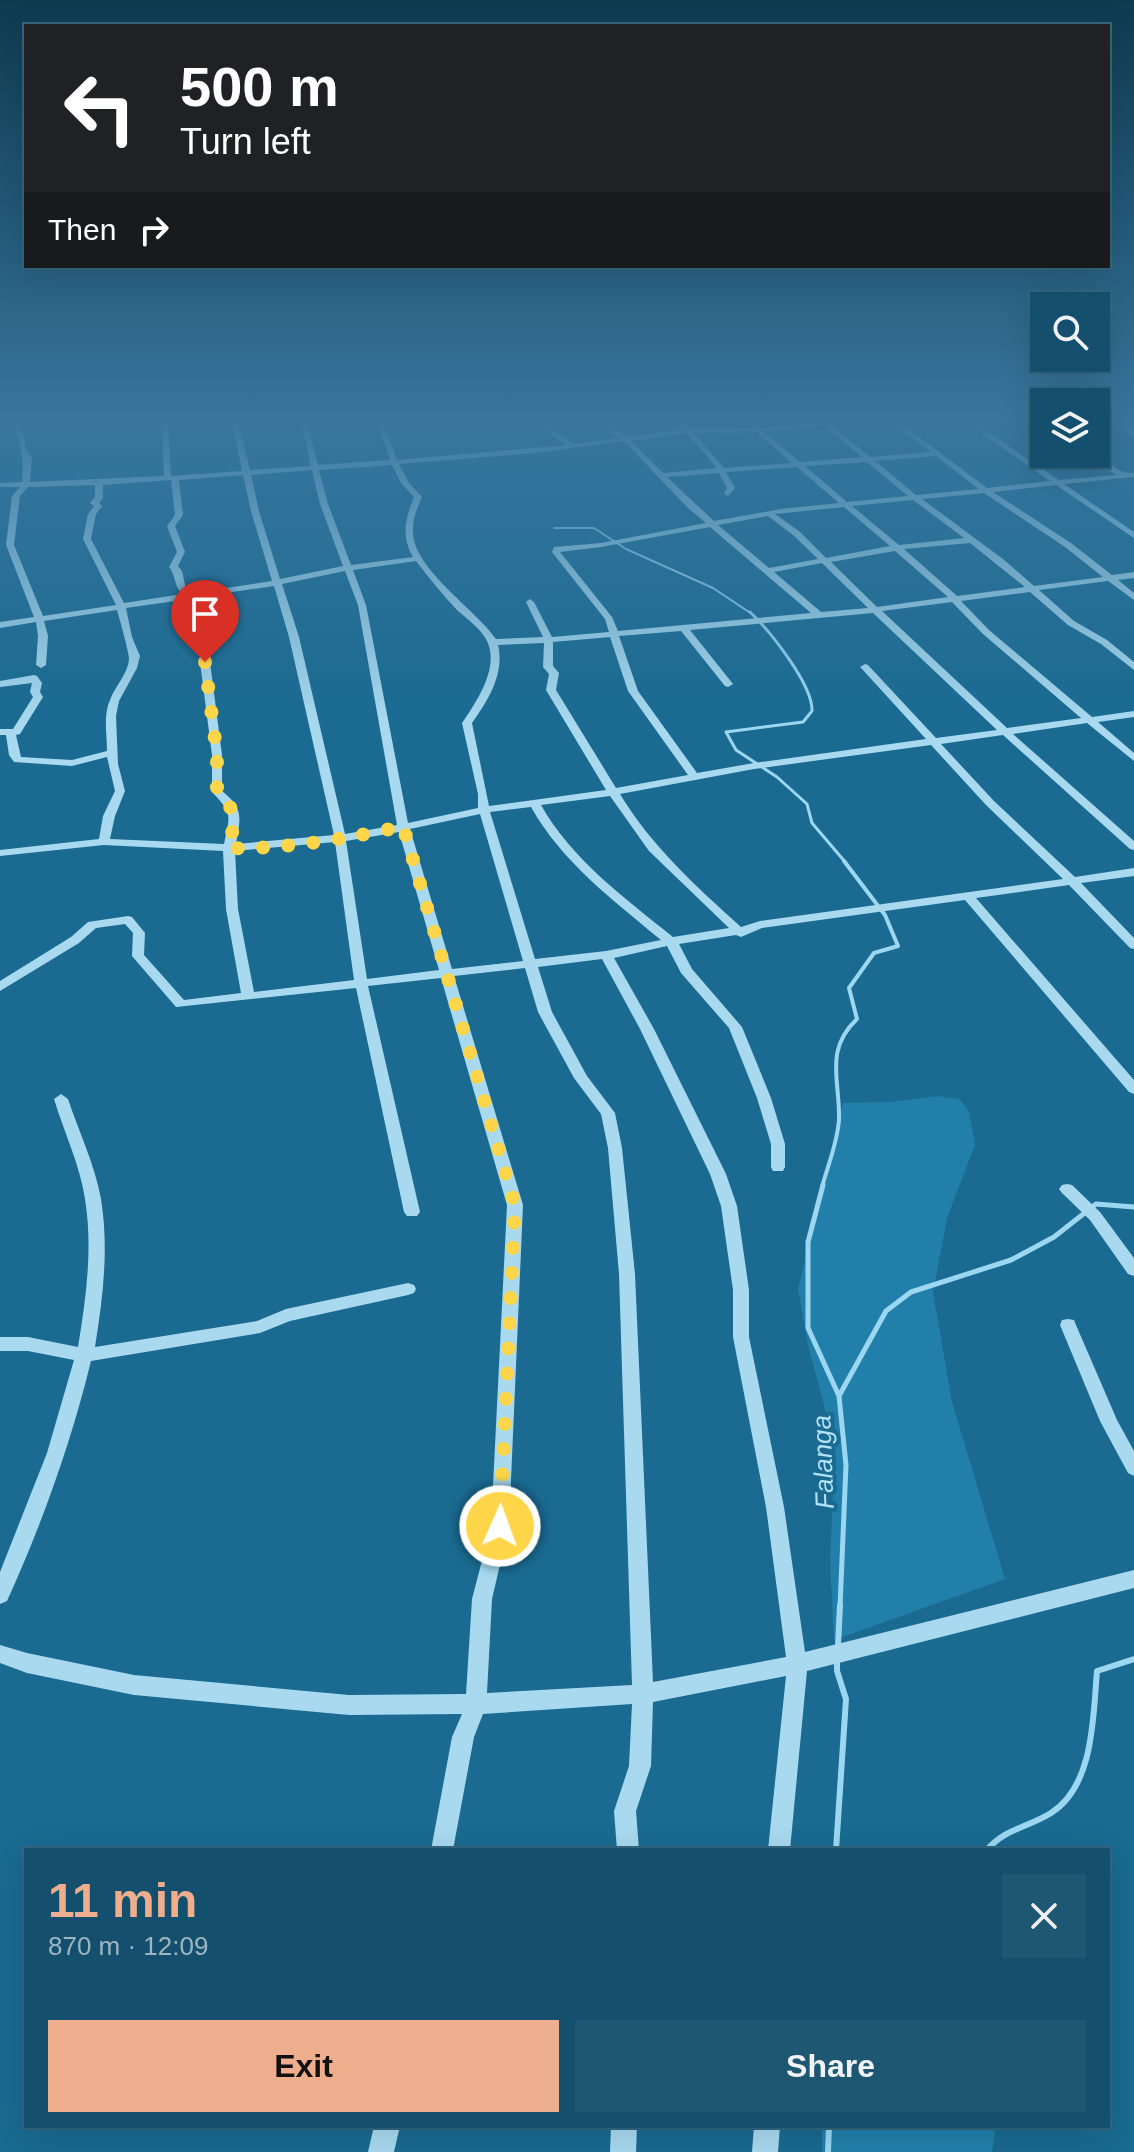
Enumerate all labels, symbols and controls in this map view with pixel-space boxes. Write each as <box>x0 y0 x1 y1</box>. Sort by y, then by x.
text: 500 m <box>180 55 339 118</box>
icon: left <box>48 56 152 160</box>
text: Turn left <box>180 121 311 162</box>
icon: right <box>132 208 176 252</box>
text: Then <box>48 213 116 246</box>
map controls <box>1030 292 1110 468</box>
button: search <box>1030 292 1110 372</box>
button: layers <box>1030 388 1110 468</box>
pin <box>171 580 239 662</box>
icon: arrive <box>183 592 227 636</box>
water label: Falanga <box>806 1415 840 1509</box>
position arrow <box>458 1484 542 1568</box>
text: 11 min <box>48 1874 197 1927</box>
button: close <box>1002 1874 1086 1958</box>
text: 870 m · 12:09 <box>48 1931 208 1961</box>
button: Exit <box>48 2020 559 2112</box>
button: Share <box>575 2020 1086 2112</box>

